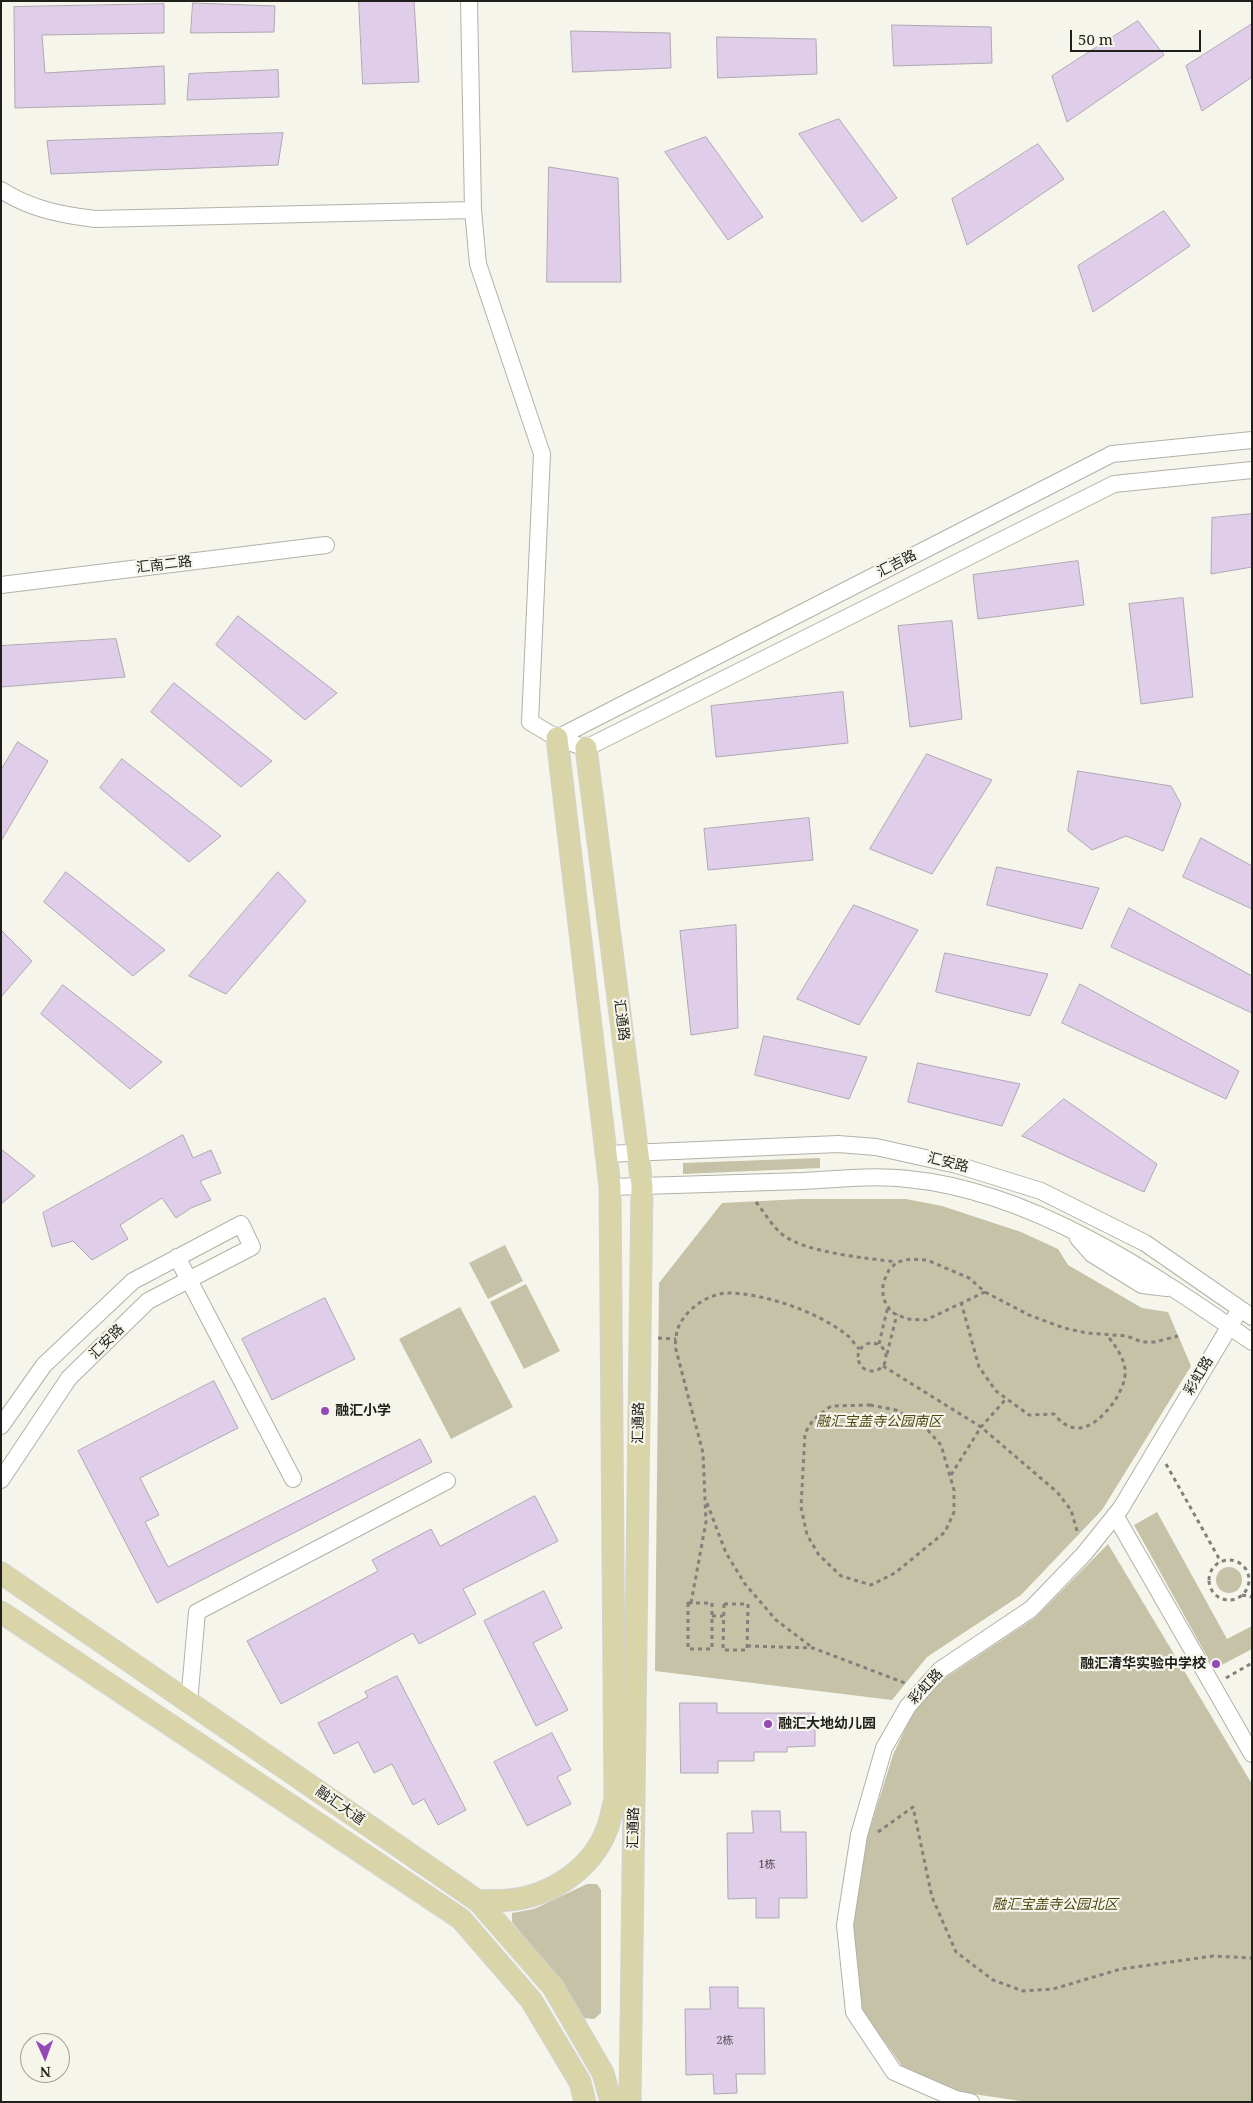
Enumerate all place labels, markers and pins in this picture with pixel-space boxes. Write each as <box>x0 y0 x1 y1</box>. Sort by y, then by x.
place label: 融汇小学 <box>335 1403 391 1419</box>
marker: 融汇小学 <box>319 1405 331 1417</box>
place label: 融汇清华实验中学校 <box>1080 1656 1206 1672</box>
marker: 融汇清华实验中学校 <box>1210 1658 1222 1670</box>
place label: 融汇大地幼儿园 <box>778 1716 876 1732</box>
marker: 融汇大地幼儿园 <box>762 1718 774 1730</box>

